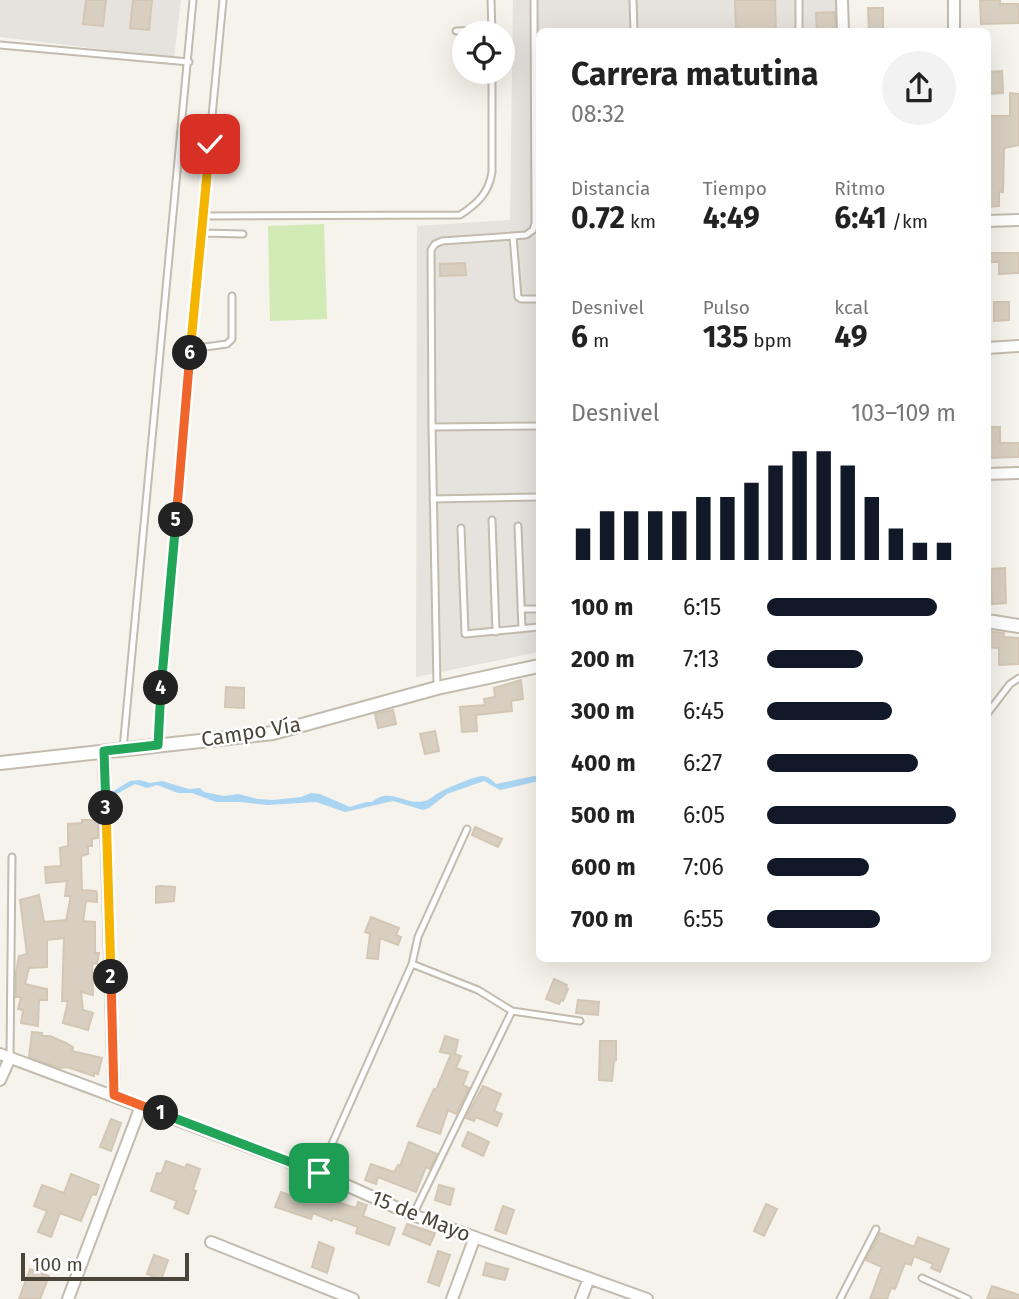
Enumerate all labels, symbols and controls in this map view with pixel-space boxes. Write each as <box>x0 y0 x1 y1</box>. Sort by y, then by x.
map controls <box>452 21 515 84</box>
button: locate <box>452 21 515 84</box>
button: share <box>882 51 956 125</box>
text: Carrera matutina <box>571 55 818 93</box>
text: 08:32 <box>571 100 625 128</box>
pin <box>180 114 240 174</box>
icon: check <box>191 125 229 163</box>
text: Distancia <box>571 177 650 200</box>
text: Tiempo <box>703 177 767 200</box>
text: Ritmo <box>834 177 885 200</box>
text: 0.72 <box>571 200 625 236</box>
text: 4:49 <box>703 200 760 236</box>
text: 6:41 <box>834 200 887 236</box>
text: km <box>625 210 656 233</box>
text: /km <box>887 210 928 233</box>
text: Desnivel <box>571 296 644 319</box>
text: Pulso <box>703 296 750 319</box>
text: kcal <box>834 296 869 319</box>
text: 6 <box>571 319 588 355</box>
text: 135 <box>703 319 748 355</box>
text: 49 <box>834 319 867 355</box>
text: m <box>588 329 609 352</box>
text: bpm <box>748 329 792 352</box>
pin: 6 <box>172 336 208 370</box>
text: 6 <box>184 341 195 364</box>
text: Desnivel <box>571 399 660 427</box>
text: 103–109 m <box>851 399 956 427</box>
pin: 5 <box>158 503 194 538</box>
text: 5 <box>170 508 181 531</box>
text: 100 m <box>571 593 633 621</box>
text: 6:15 <box>683 593 721 621</box>
text: 200 m <box>571 645 635 673</box>
text: 7:13 <box>683 645 719 673</box>
pin: 4 <box>144 670 178 706</box>
text: 4 <box>155 676 166 699</box>
text: 300 m <box>571 697 635 725</box>
text: 6:45 <box>683 697 724 725</box>
street label: Campo Vía <box>199 711 303 753</box>
text: 400 m <box>571 749 636 777</box>
text: 6:27 <box>683 749 722 777</box>
pin: 3 <box>88 790 124 826</box>
text: 3 <box>101 796 110 819</box>
text: 500 m <box>571 801 635 829</box>
text: 6:05 <box>683 801 725 829</box>
text: 600 m <box>571 853 636 881</box>
text: 7:06 <box>683 853 724 881</box>
text: 700 m <box>571 905 633 933</box>
text: 6:55 <box>683 905 724 933</box>
pin: 2 <box>94 960 128 995</box>
text: 2 <box>106 965 115 988</box>
pin: 1 <box>144 1096 178 1130</box>
text: 1 <box>156 1101 165 1124</box>
pin <box>289 1143 349 1203</box>
icon: arrive <box>300 1154 338 1192</box>
street label: 15 de Mayo <box>368 1184 474 1248</box>
scale bar <box>21 1250 189 1282</box>
text: 100 m <box>32 1253 83 1276</box>

